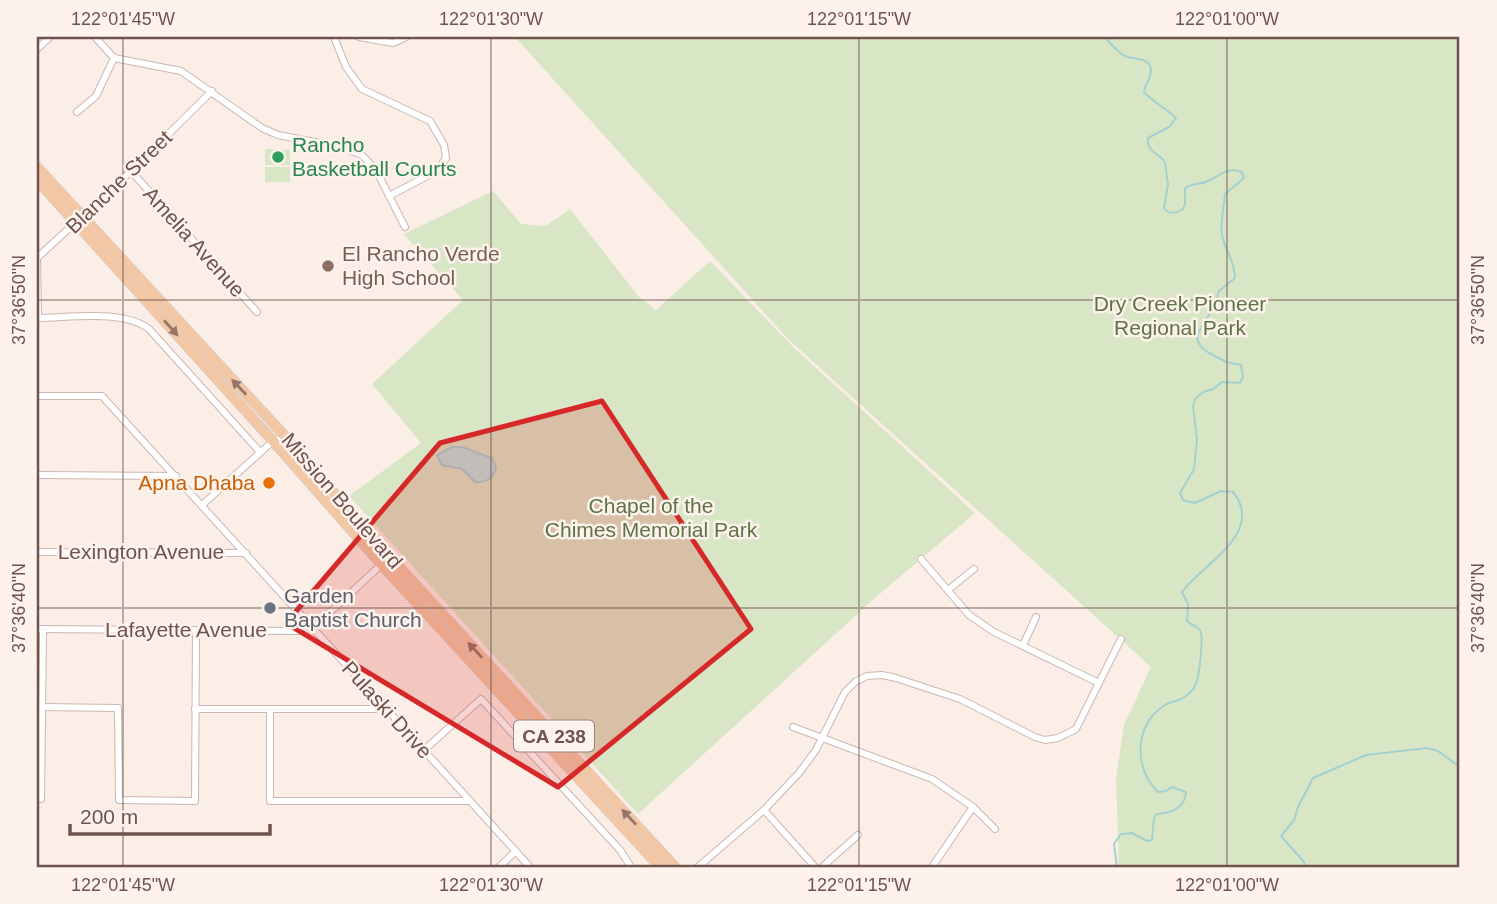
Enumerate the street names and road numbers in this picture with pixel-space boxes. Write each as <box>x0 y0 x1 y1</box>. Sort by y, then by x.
street label: Blanche Street <box>61 125 176 238</box>
street label: Amelia Avenue <box>139 182 250 301</box>
street label: Mission Boulevard <box>277 428 407 573</box>
street label: Lexington Avenue <box>58 540 224 563</box>
street label: Lafayette Avenue <box>105 618 267 641</box>
street label: Pulaski Drive <box>338 656 437 763</box>
road number: CA 238 <box>514 720 594 751</box>

